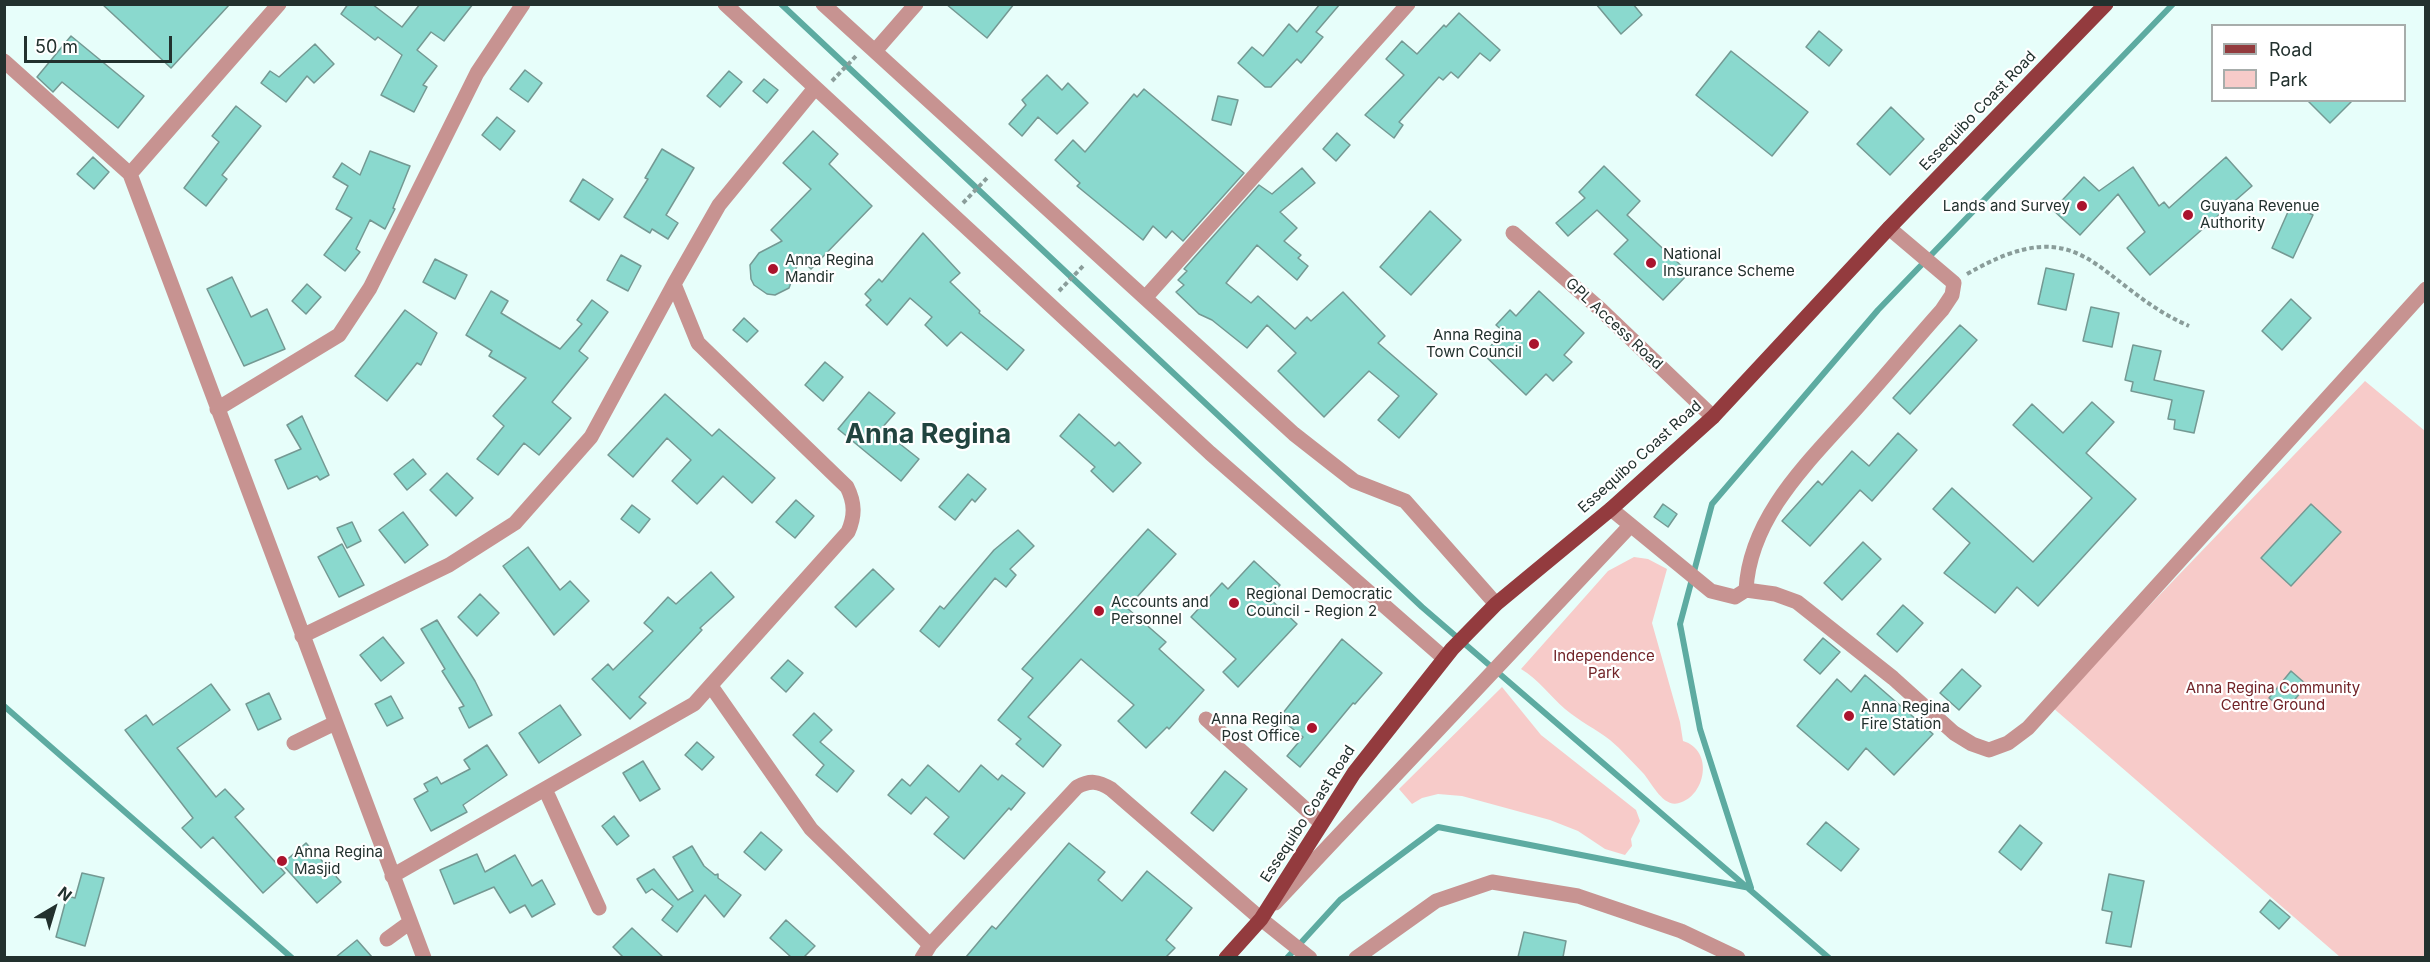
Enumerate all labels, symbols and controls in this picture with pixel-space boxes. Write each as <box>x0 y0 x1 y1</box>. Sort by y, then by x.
scale bar <box>27 24 176 62</box>
legend <box>2211 24 2406 102</box>
text: 50 m <box>35 36 78 57</box>
text: Road <box>2269 39 2312 60</box>
street label: Essequibo Coast Road <box>1916 47 2040 175</box>
text: Park <box>2269 69 2308 90</box>
place label: Lands and Survey <box>1943 197 2070 215</box>
place label: Guyana Revenue Authority <box>2200 197 2320 232</box>
marker: Lands and Survey <box>2075 199 2089 213</box>
marker: Guyana Revenue Authority <box>2181 208 2195 222</box>
place label: National Insurance Scheme <box>1663 245 1795 280</box>
place label: Anna Regina Mandir <box>785 251 874 286</box>
marker: National Insurance Scheme <box>1644 256 1658 270</box>
marker: Anna Regina Mandir <box>766 262 780 276</box>
street label: GPL Access Road <box>1562 274 1666 374</box>
place label: Anna Regina Town Council <box>1426 326 1522 361</box>
marker: Anna Regina Town Council <box>1527 337 1541 351</box>
street label: Essequibo Coast Road <box>1575 397 1705 517</box>
district label: Anna Regina <box>845 419 1011 451</box>
place label: Regional Democratic Council - Region 2 <box>1246 585 1393 620</box>
place label: Accounts and Personnel <box>1111 593 1209 628</box>
marker: Regional Democratic Council - Region 2 <box>1227 596 1241 610</box>
marker: Accounts and Personnel <box>1092 604 1106 618</box>
park label: Independence Park <box>1553 647 1655 682</box>
park label: Anna Regina Community Centre Ground <box>2186 679 2360 714</box>
place label: Anna Regina Fire Station <box>1861 698 1950 733</box>
marker: Anna Regina Fire Station <box>1842 709 1856 723</box>
place label: Anna Regina Post Office <box>1211 710 1300 745</box>
marker: Anna Regina Post Office <box>1305 721 1319 735</box>
street label: Essequibo Coast Road <box>1257 742 1359 886</box>
place label: Anna Regina Masjid <box>294 843 383 878</box>
marker: Anna Regina Masjid <box>275 854 289 868</box>
north arrow <box>24 878 84 938</box>
text: N <box>54 882 76 905</box>

